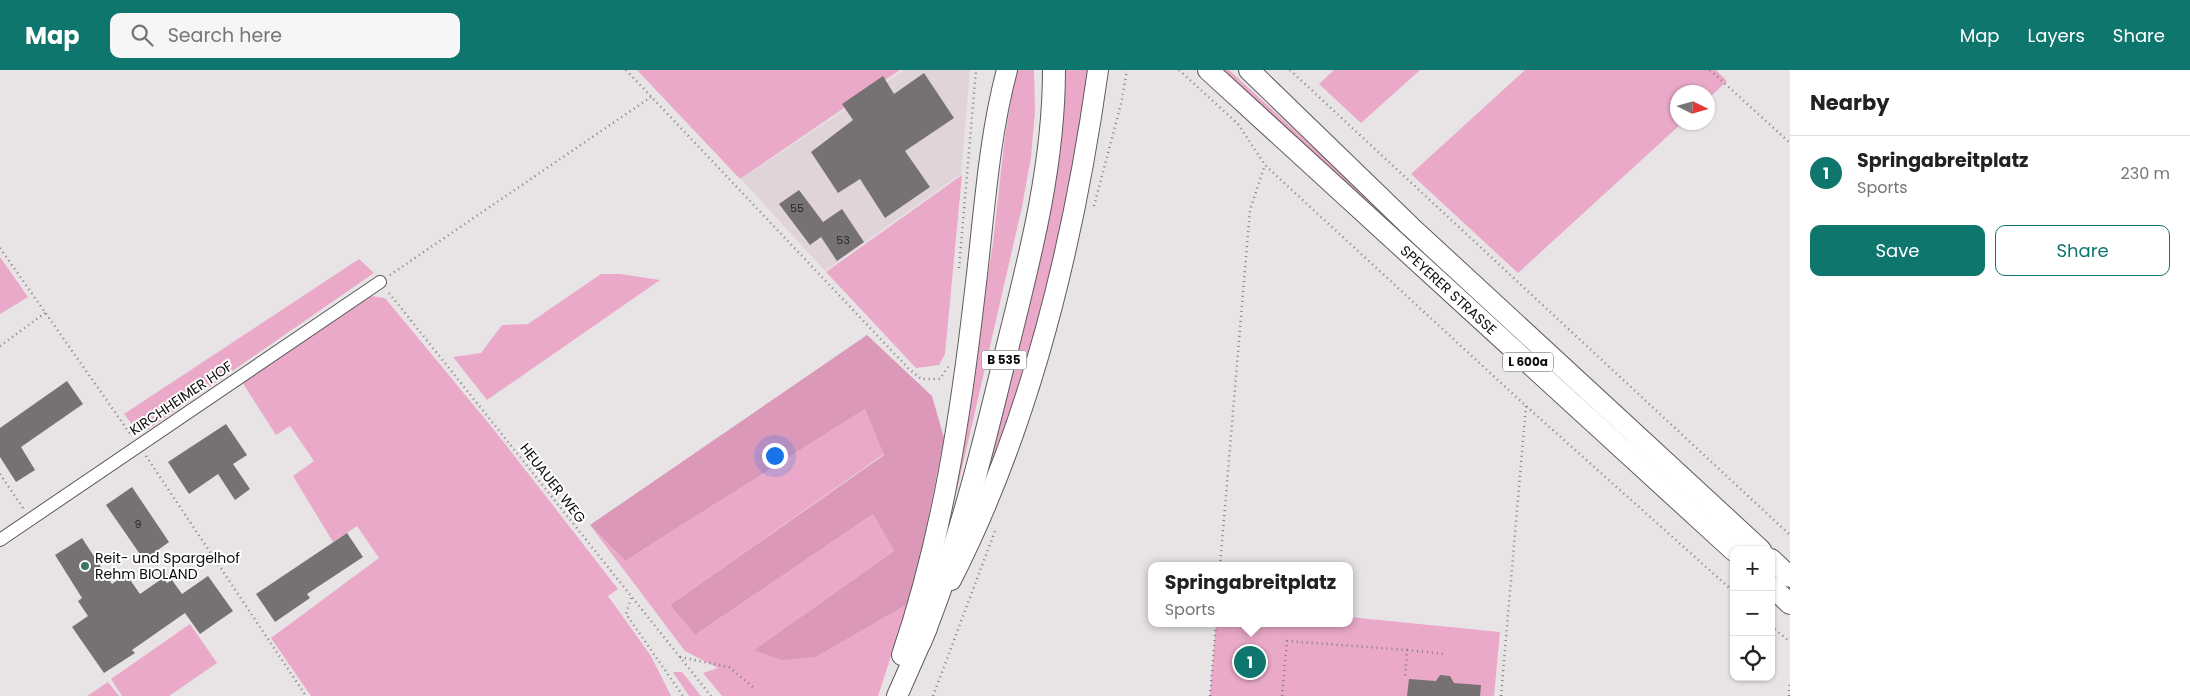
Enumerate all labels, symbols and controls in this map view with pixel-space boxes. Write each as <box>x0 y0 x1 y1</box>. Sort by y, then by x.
search box <box>110 13 460 58</box>
text: Map <box>25 19 80 52</box>
icon: search <box>128 21 156 49</box>
text: Search here <box>168 22 282 49</box>
text: Map <box>1960 23 2000 48</box>
text: Layers <box>2028 23 2085 48</box>
text: Share <box>2113 23 2165 48</box>
north arrow <box>1670 85 1715 130</box>
text: Nearby <box>1810 88 1890 117</box>
text: Springabreitplatz <box>1857 147 2029 174</box>
text: 1 <box>1823 162 1829 185</box>
text: 230 m <box>2121 162 2170 185</box>
text: Sports <box>1857 176 1908 199</box>
house number: 55 <box>790 200 804 216</box>
button: Save <box>1810 225 1985 276</box>
button: Share <box>1995 225 2170 276</box>
house number: 53 <box>836 232 850 248</box>
street label: SPEYERER STRASSE <box>1396 241 1501 339</box>
road number: B 535 <box>982 350 1026 370</box>
road number: L 600a <box>1503 352 1553 372</box>
street label: KIRCHHEIMER HOF <box>126 356 236 440</box>
street label: HEUAUER WEG <box>515 439 591 527</box>
your location <box>762 443 788 469</box>
house number: 9 <box>135 516 142 532</box>
map controls <box>1730 546 1775 681</box>
button: + <box>1730 546 1775 591</box>
place label: Reit- und Spargelhof Rehm BIOLAND <box>95 548 240 584</box>
marker: Reit- und Spargelhof Rehm BIOLAND <box>79 560 91 572</box>
popup <box>1148 562 1353 627</box>
text: Springabreitplatz <box>1165 569 1336 596</box>
button: − <box>1730 591 1775 636</box>
text: Sports <box>1165 598 1215 621</box>
button: locate <box>1730 636 1775 681</box>
pin: 1 <box>1234 643 1266 681</box>

